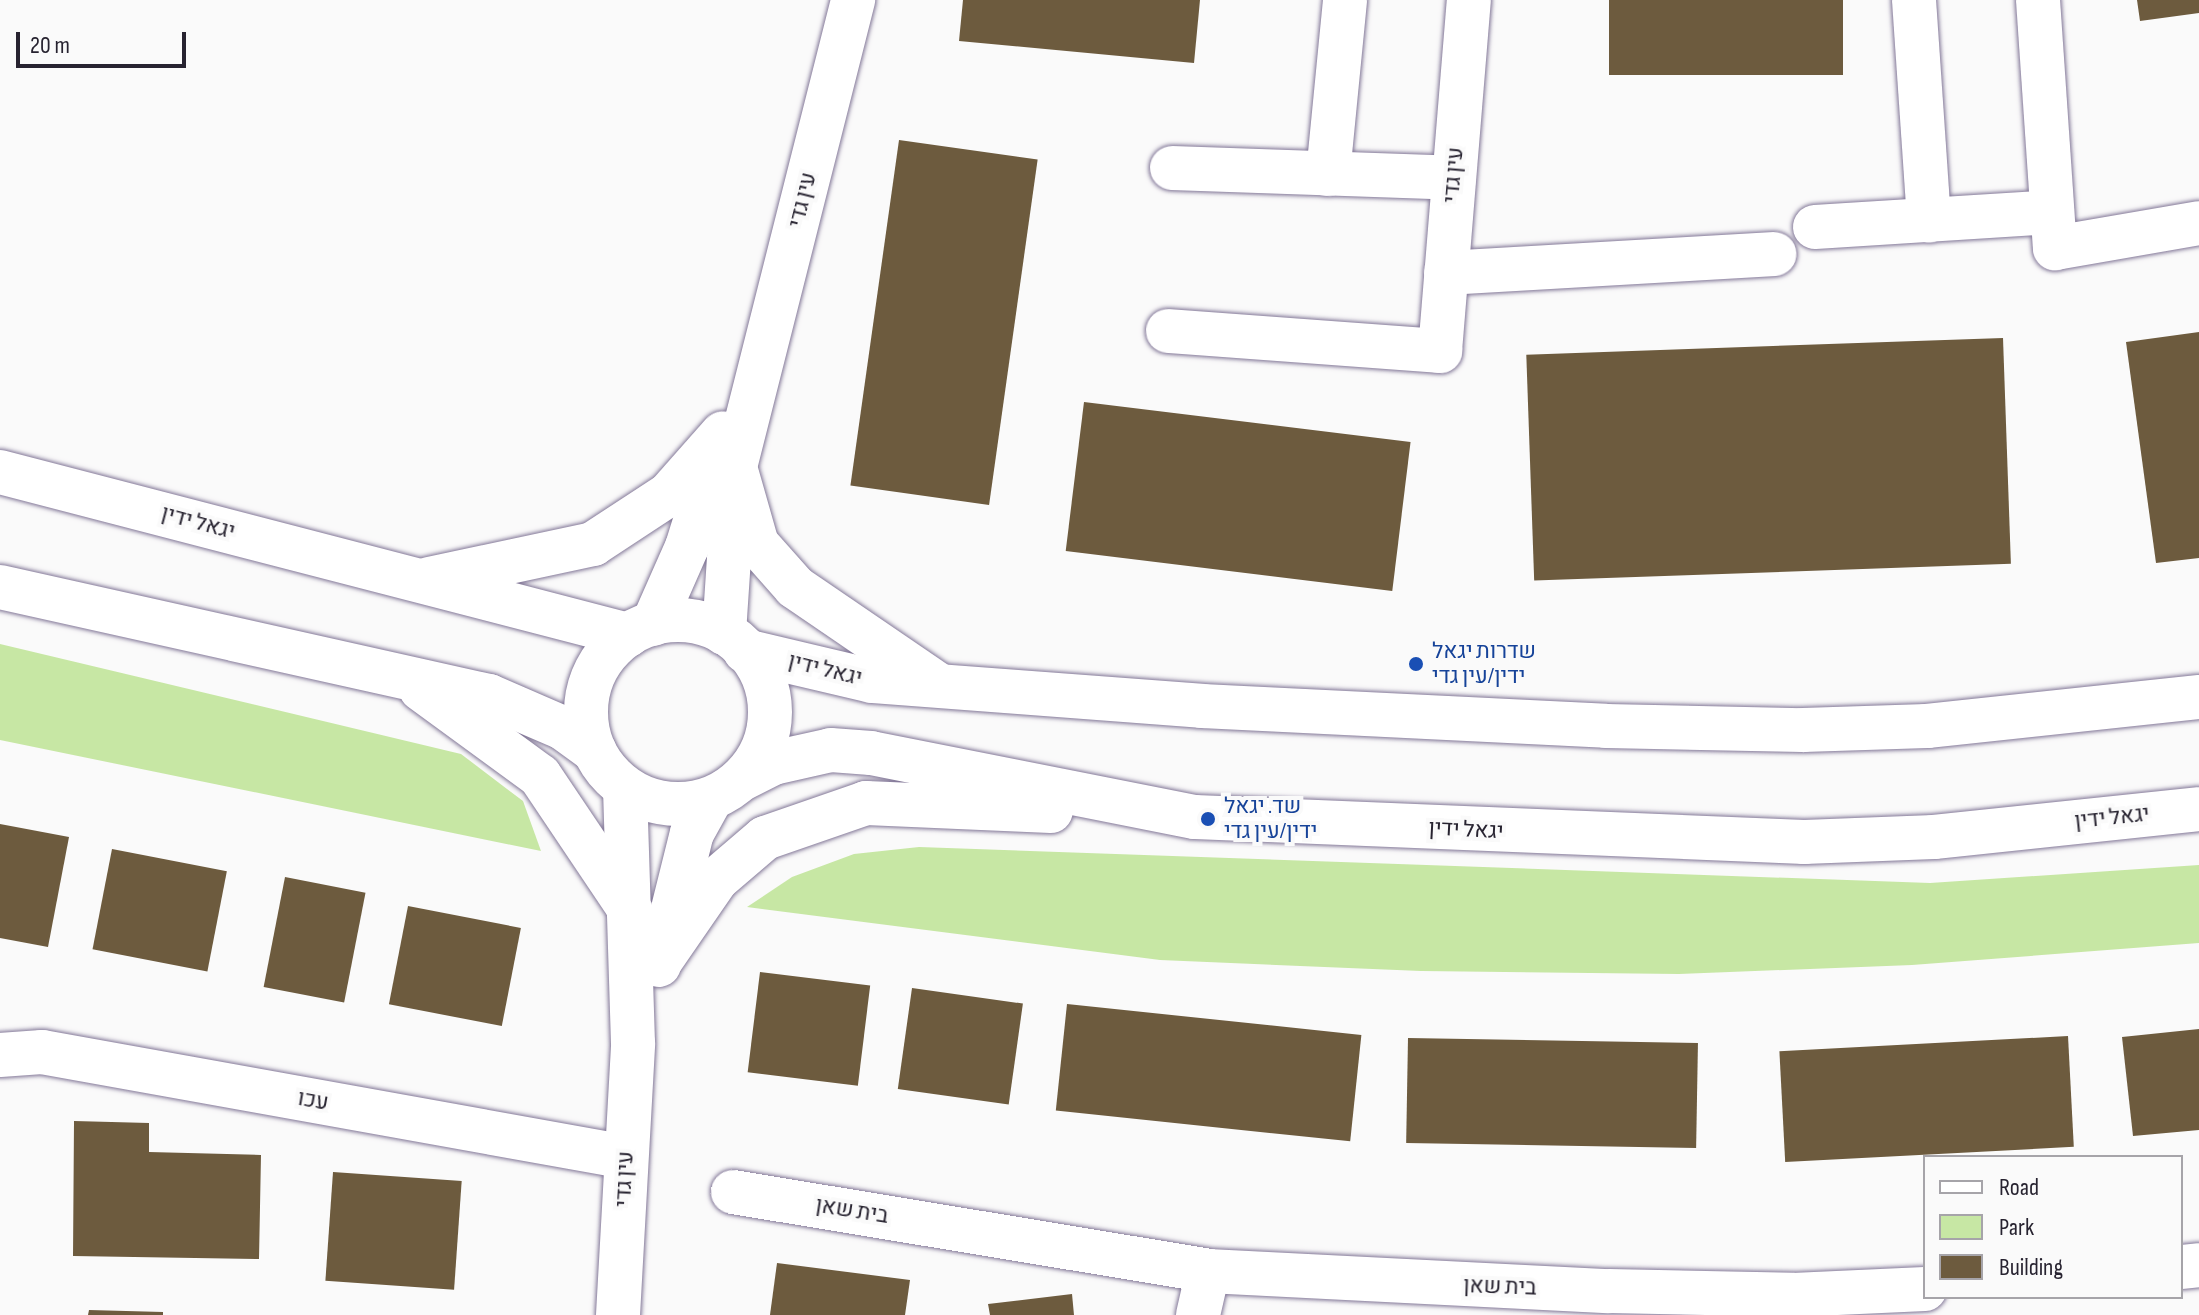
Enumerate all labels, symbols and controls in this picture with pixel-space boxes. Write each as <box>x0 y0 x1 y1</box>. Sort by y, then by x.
scale bar <box>20 16 190 66</box>
text: 20 m <box>30 31 70 60</box>
street label: עין גדי <box>1438 146 1470 204</box>
street label: עין גדי <box>783 170 823 230</box>
street label: יגאל ידין <box>158 501 238 545</box>
place label: שדרות יגאל ידין/עין גדי <box>1432 638 1536 690</box>
street label: יגאל ידין <box>785 648 865 692</box>
marker: שדרות יגאל ידין/עין גדי <box>1407 655 1425 673</box>
place label: שד. יגאל ידין/עין גדי <box>1224 793 1317 844</box>
street label: יגאל ידין <box>2073 801 2151 835</box>
marker: שד. יגאל ידין/עין גדי <box>1199 810 1217 828</box>
street label: יגאל ידין <box>1428 815 1504 845</box>
street label: עכו <box>295 1085 331 1117</box>
street label: עין גדי <box>610 1150 640 1208</box>
legend <box>1923 1155 2183 1299</box>
text: Road <box>1999 1173 2039 1202</box>
street label: בית שאן <box>814 1192 890 1230</box>
text: Park <box>1999 1213 2034 1242</box>
text: Building <box>1999 1253 2063 1282</box>
street label: בית שאן <box>1463 1273 1537 1301</box>

